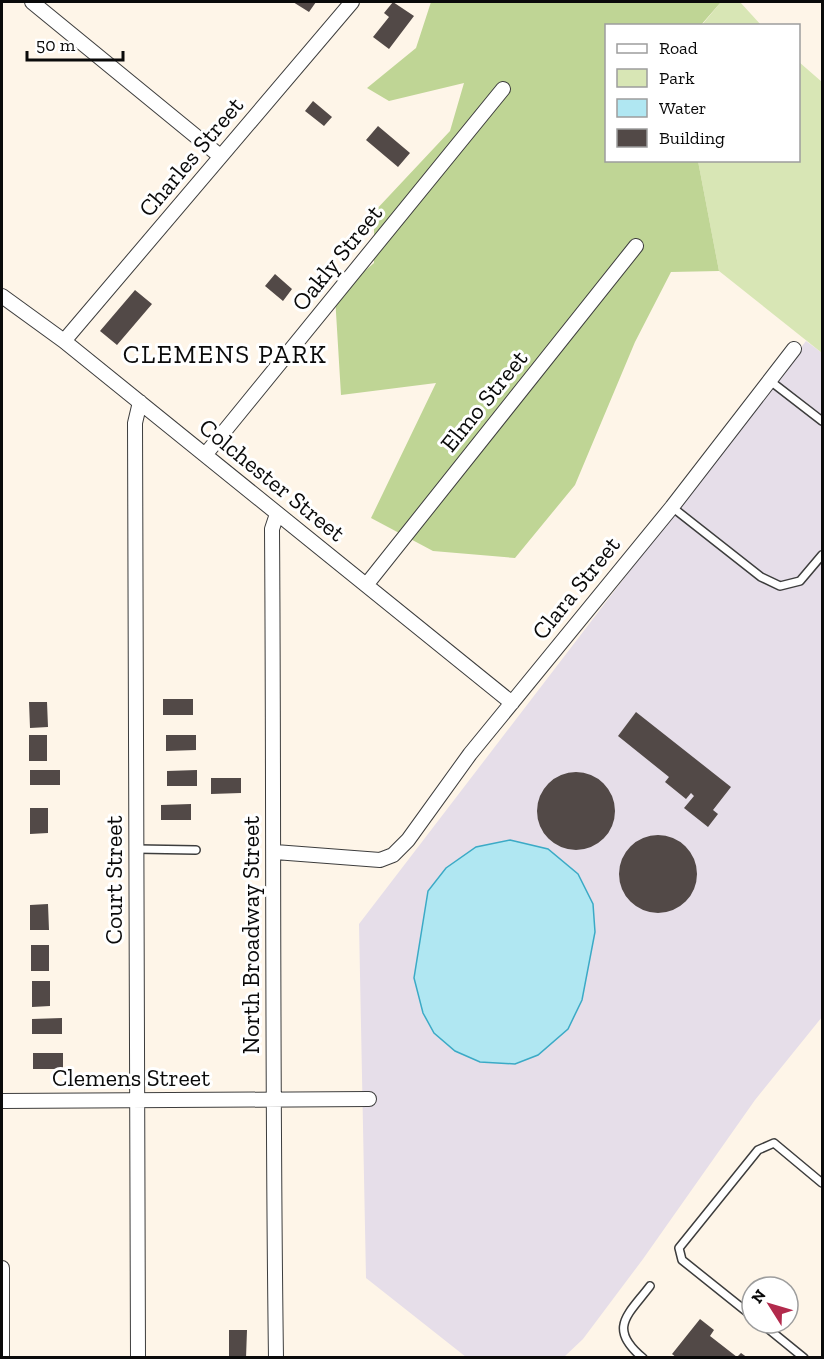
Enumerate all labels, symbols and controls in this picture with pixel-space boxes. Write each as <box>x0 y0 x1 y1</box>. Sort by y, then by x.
scale bar <box>27 24 123 62</box>
legend <box>605 24 800 162</box>
text: 50 m <box>36 34 76 56</box>
text: Road <box>659 37 698 59</box>
text: Park <box>659 67 695 89</box>
street label: Charles Street <box>132 91 249 222</box>
text: Water <box>659 97 706 119</box>
text: Building <box>659 127 725 149</box>
street label: Oakly Street <box>285 199 388 317</box>
district label: CLEMENS PARK <box>123 338 327 370</box>
street label: Elmo Street <box>434 344 533 457</box>
street label: Colchester Street <box>194 412 351 547</box>
street label: Clara Street <box>525 530 626 645</box>
street label: Court Street <box>99 815 128 944</box>
street label: North Broadway Street <box>236 816 265 1054</box>
street label: Clemens Street <box>52 1063 210 1092</box>
north arrow <box>740 1275 800 1335</box>
text: N <box>747 1286 770 1307</box>

